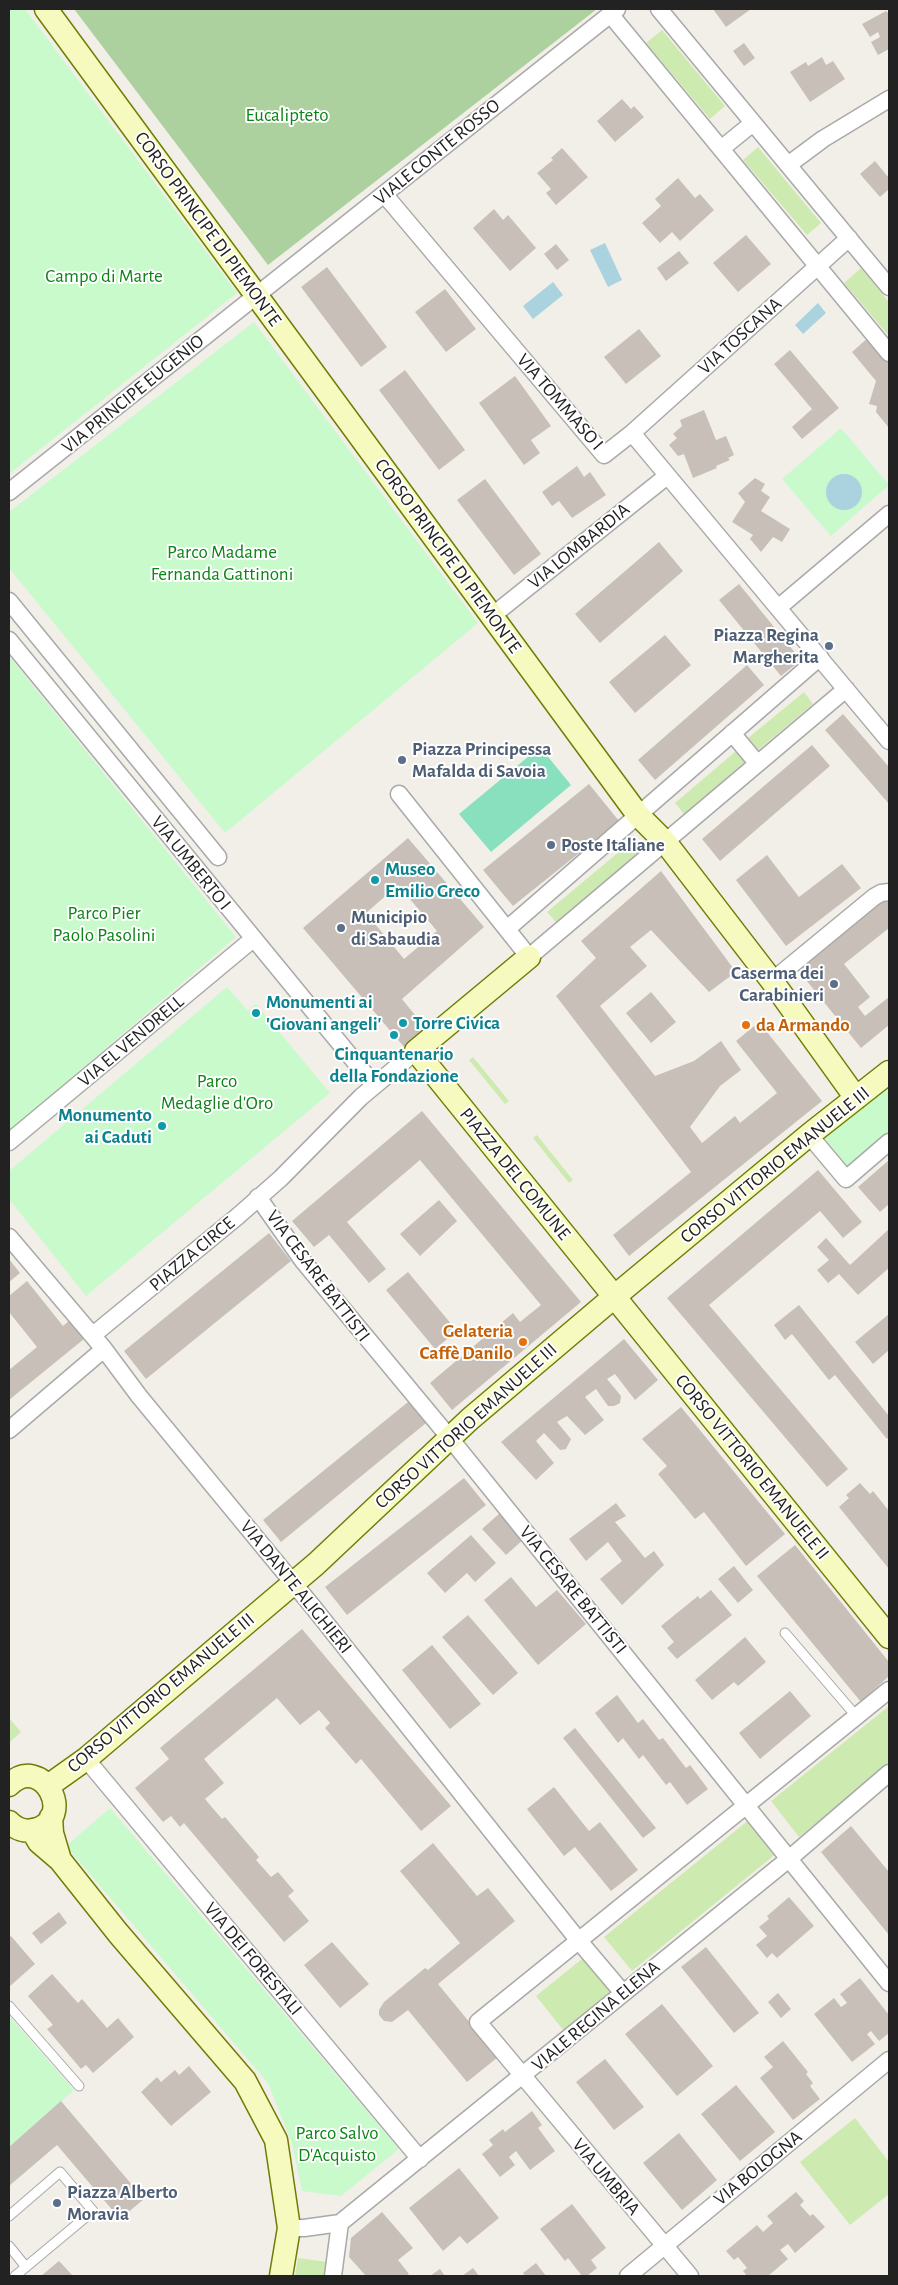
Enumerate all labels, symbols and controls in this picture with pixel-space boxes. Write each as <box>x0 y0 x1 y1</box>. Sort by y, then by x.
street label: VIALE CONTE ROSSO <box>369 94 505 210</box>
park label: Eucalipteto <box>246 104 328 126</box>
street label: CORSO PRINCIPE DI PIEMONTE <box>130 127 286 331</box>
park label: Campo di Marte <box>45 265 163 287</box>
street label: VIA TOSCANA <box>694 293 786 379</box>
street label: VIA PRINCIPE EUGENIO <box>57 330 209 458</box>
street label: VIA TOMMASO I <box>512 349 608 455</box>
street label: CORSO PRINCIPE DI PIEMONTE <box>370 454 526 658</box>
street label: VIA LOMBARDIA <box>524 498 634 594</box>
park label: Parco Madame Fernanda Gattinoni <box>151 541 293 585</box>
place label: Piazza Regina Margherita <box>713 624 819 668</box>
marker: Piazza Regina Margherita <box>823 640 835 652</box>
place label: Piazza Principessa Mafalda di Savoia <box>412 738 551 782</box>
marker: Piazza Principessa Mafalda di Savoia <box>396 754 408 766</box>
street label: VIA UMBERTO I <box>146 811 236 915</box>
place label: Poste Italiane <box>561 834 665 856</box>
marker: Poste Italiane <box>545 839 557 851</box>
place label: Museo Emilio Greco <box>385 858 480 902</box>
marker: Museo Emilio Greco <box>369 874 381 886</box>
park label: Parco Pier Paolo Pasolini <box>53 902 155 946</box>
place label: Municipio di Sabaudia <box>351 906 440 950</box>
marker: Municipio di Sabaudia <box>335 922 347 934</box>
place label: Caserma dei Carabinieri <box>731 962 824 1006</box>
marker: Caserma dei Carabinieri <box>828 978 840 990</box>
street label: VIA EL VENDRELL <box>74 990 188 1092</box>
place label: Monumenti ai 'Giovani angeli' <box>266 991 381 1035</box>
marker: Monumenti ai 'Giovani angeli' <box>250 1007 262 1019</box>
place label: Torre Civica <box>413 1012 500 1034</box>
place label: da Armando <box>756 1014 850 1036</box>
marker: Torre Civica <box>397 1017 409 1029</box>
marker: da Armando <box>740 1019 752 1031</box>
marker: Cinquantenario della Fondazione <box>388 1029 400 1041</box>
place label: Cinquantenario della Fondazione <box>330 1043 458 1087</box>
park label: Parco Medaglie d'Oro <box>161 1070 273 1114</box>
street label: CORSO VITTORIO EMANUELE III <box>676 1081 874 1249</box>
street label: PIAZZA DEL COMUNE <box>455 1103 575 1245</box>
place label: Monumento ai Caduti <box>58 1104 152 1148</box>
marker: Monumento ai Caduti <box>156 1120 168 1132</box>
street label: VIA CESARE BATTISTI <box>261 1206 375 1346</box>
street label: PIAZZA CIRCE <box>145 1212 239 1296</box>
place label: Gelateria Caffè Danilo <box>419 1320 513 1364</box>
marker: Gelateria Caffè Danilo <box>517 1336 529 1348</box>
street label: CORSO VITTORIO EMANUELE III <box>370 1338 562 1514</box>
street label: CORSO VITTORIO EMANUELE II <box>670 1370 834 1564</box>
street label: VIA DANTE ALIGHIERI <box>235 1516 357 1658</box>
street label: VIA CESARE BATTISTI <box>514 1521 632 1659</box>
street label: CORSO VITTORIO EMANUELE III <box>63 1608 259 1778</box>
street label: VIA DEI FORESTALI <box>199 1898 307 2020</box>
street label: VIALE REGINA ELENA <box>527 1956 665 2076</box>
park label: Parco Salvo D'Acquisto <box>295 2122 379 2166</box>
street label: VIA BOLOGNA <box>709 2126 807 2210</box>
street label: VIA UMBRIA <box>567 2134 645 2220</box>
place label: Piazza Alberto Moravia <box>67 2181 178 2225</box>
marker: Piazza Alberto Moravia <box>51 2197 63 2209</box>

